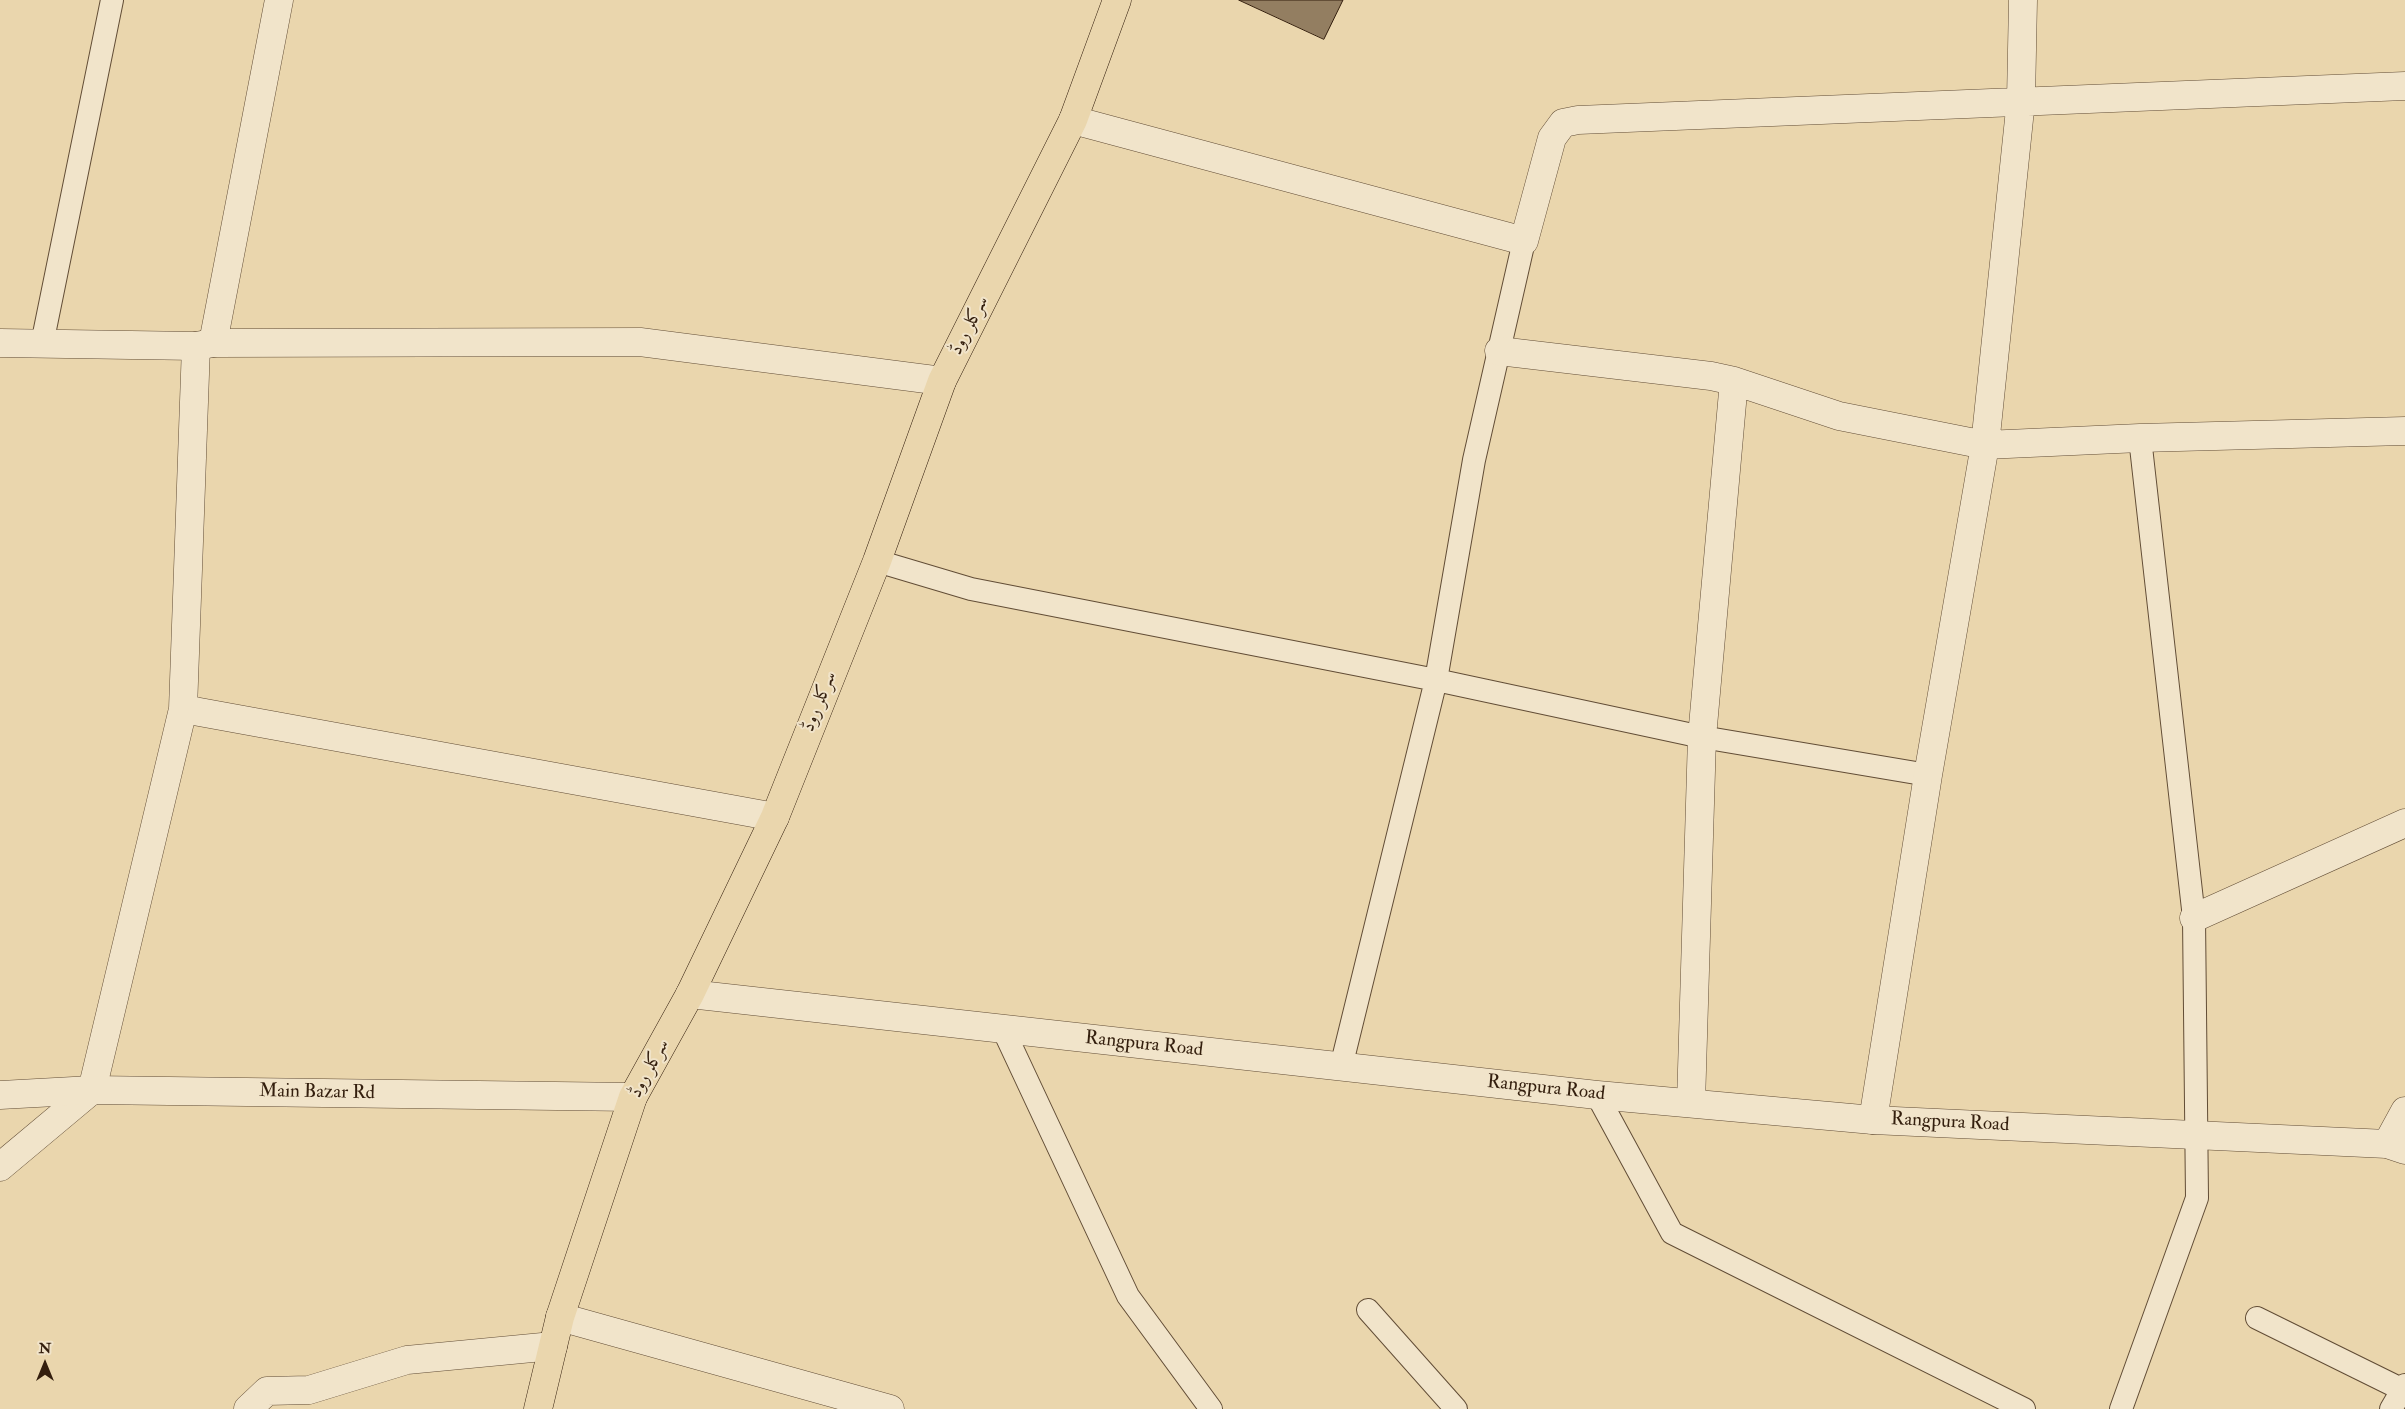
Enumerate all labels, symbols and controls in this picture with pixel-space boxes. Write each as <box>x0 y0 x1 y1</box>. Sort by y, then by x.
street label: سرکلر روڈ <box>945 293 995 359</box>
street label: سرکلر روڈ <box>798 668 842 736</box>
street label: Rangpura Road <box>1084 1027 1204 1063</box>
street label: سرکلر روڈ <box>625 1036 675 1102</box>
street label: Rangpura Road <box>1486 1071 1606 1107</box>
street label: Main Bazar Rd <box>259 1081 375 1105</box>
street label: Rangpura Road <box>1890 1109 2010 1137</box>
north arrow <box>20 1339 70 1389</box>
text: N <box>39 1340 51 1357</box>

